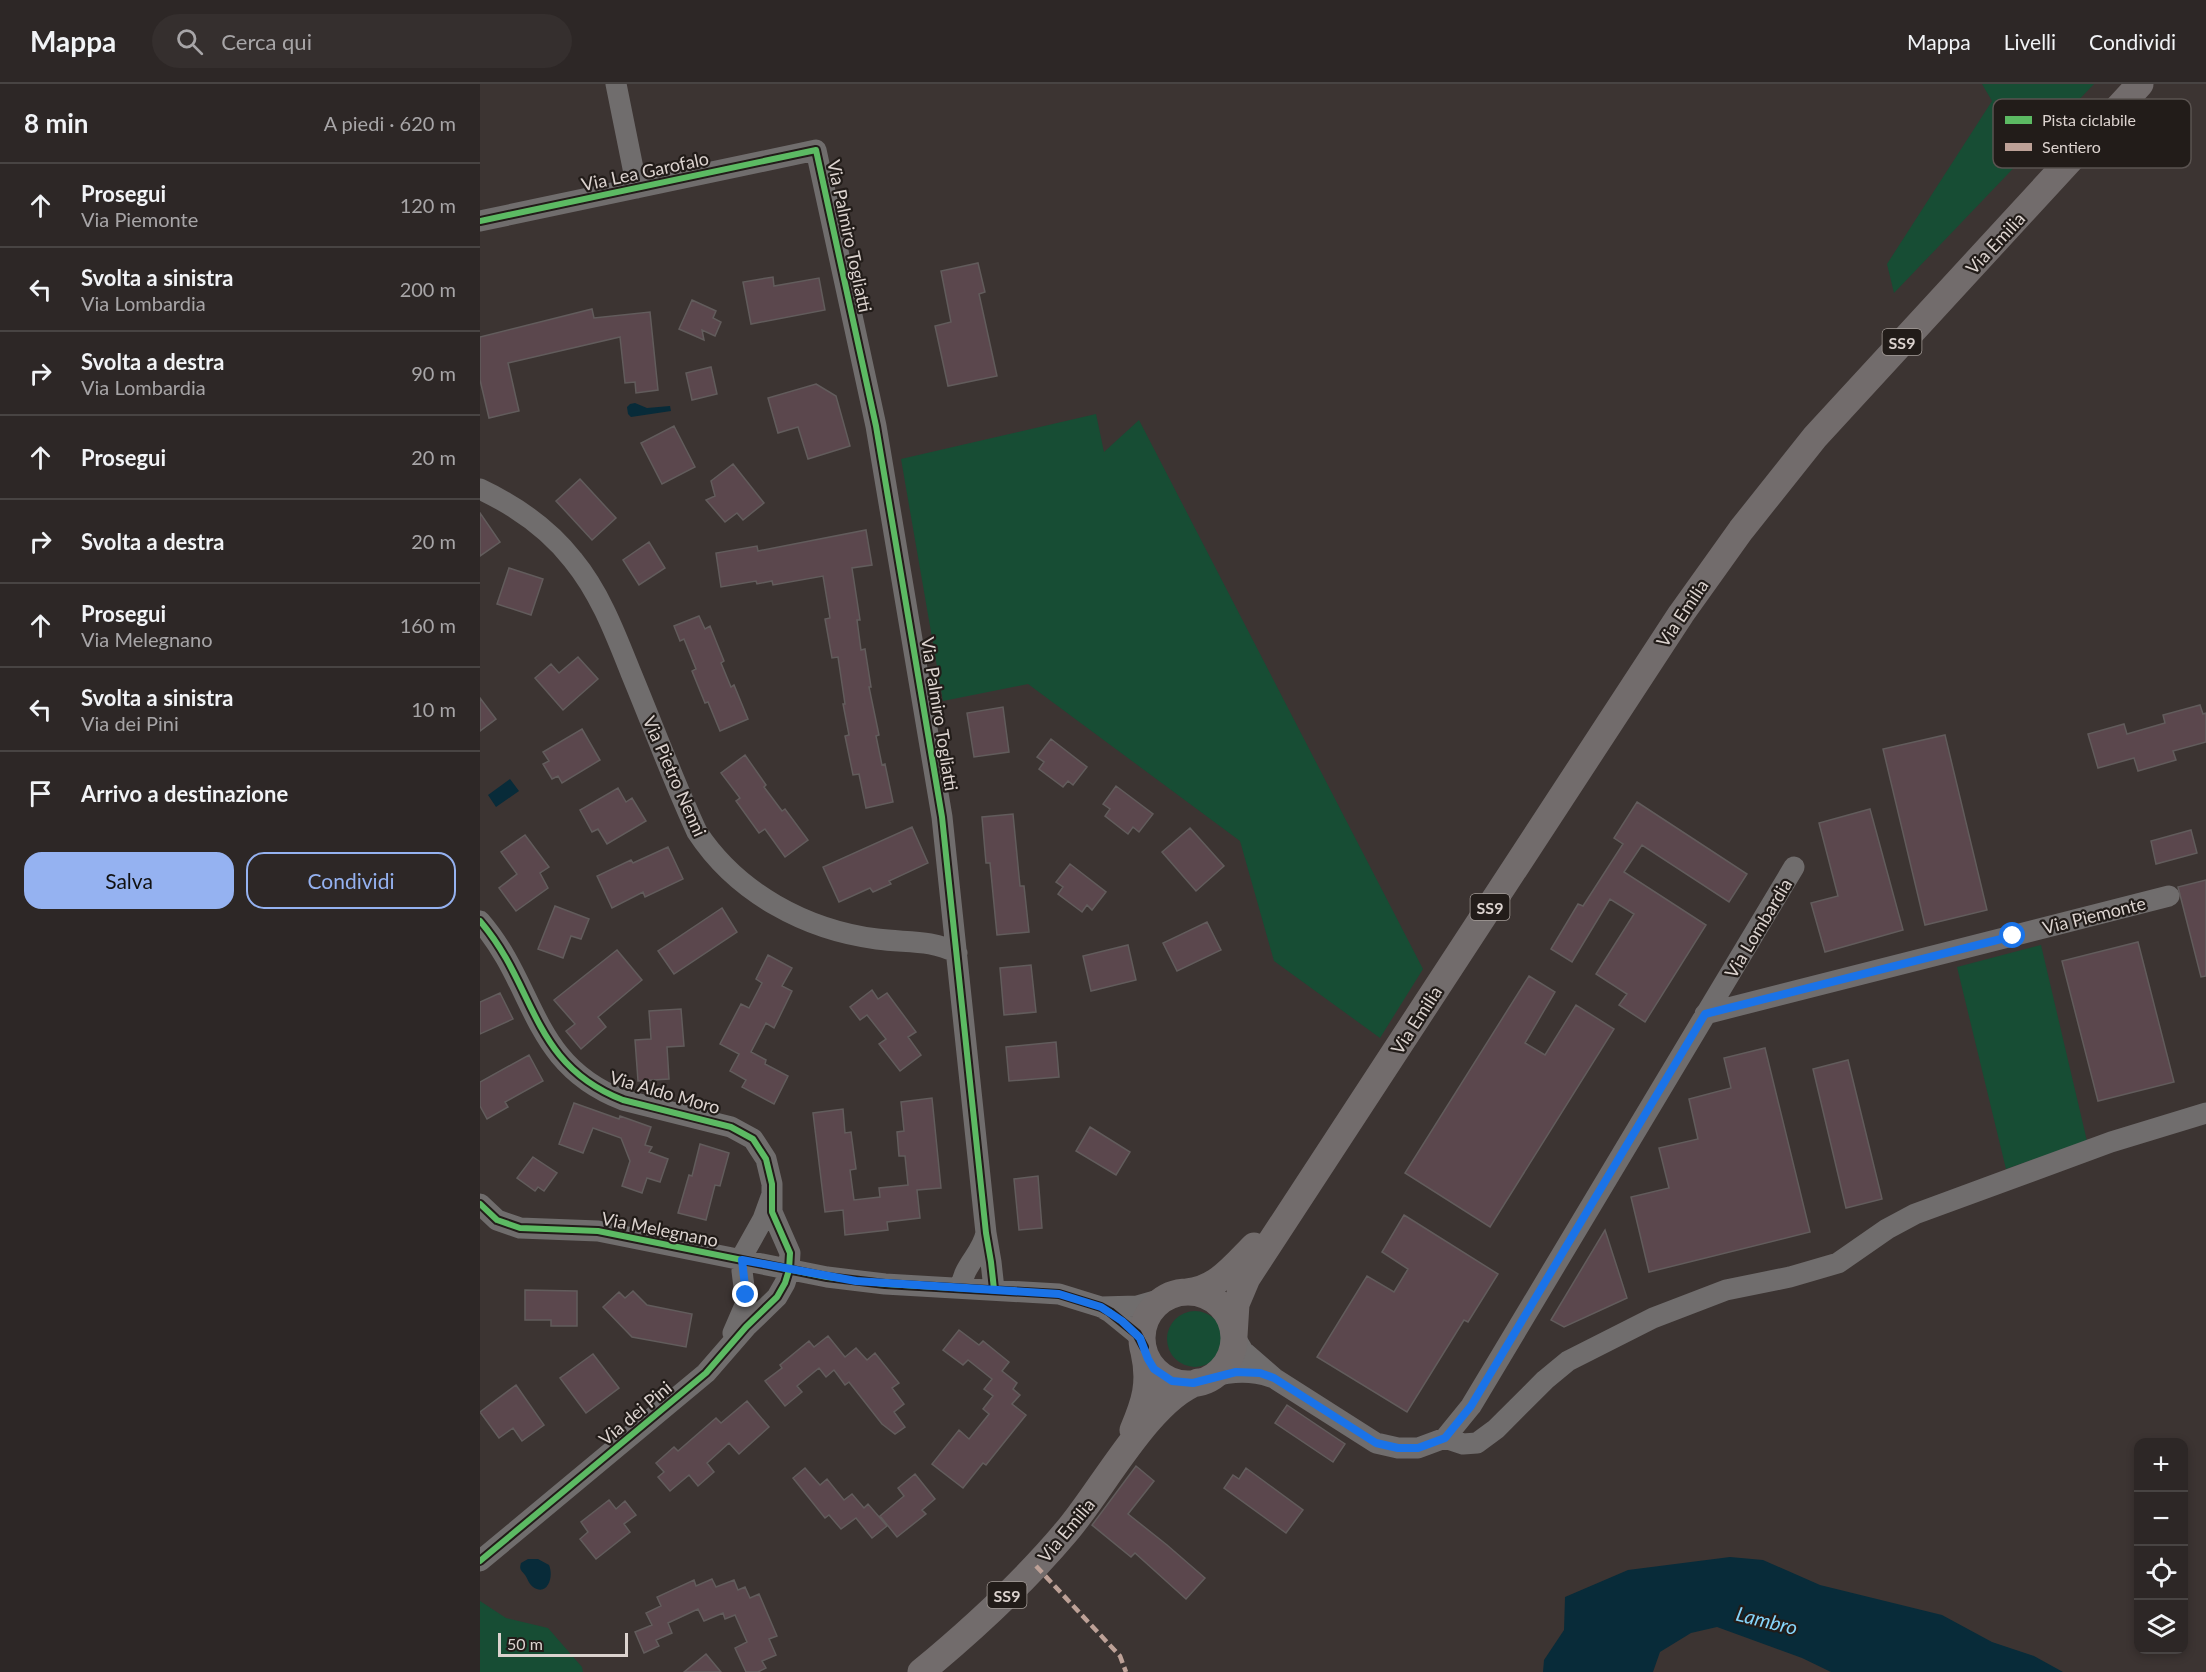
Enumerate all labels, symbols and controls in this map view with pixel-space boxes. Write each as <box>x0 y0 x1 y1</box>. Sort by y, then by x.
search box <box>152 14 572 68</box>
text: Mappa <box>30 24 116 58</box>
icon: search <box>173 25 206 58</box>
text: Cerca qui <box>221 28 312 55</box>
text: Mappa <box>1907 29 1971 54</box>
text: Livelli <box>2004 29 2056 54</box>
text: Condividi <box>2089 29 2176 54</box>
legend <box>1993 99 2191 168</box>
text: 8 min <box>24 107 88 139</box>
text: Pista ciclabile <box>2042 110 2136 129</box>
text: A piedi · 620 m <box>324 111 456 135</box>
text: Sentiero <box>2042 137 2101 156</box>
street label: Via Lea Garofalo <box>579 147 711 195</box>
street label: Via Palmiro Togliatti <box>823 158 877 314</box>
text: Prosegui <box>81 180 166 207</box>
icon: ahead <box>24 189 57 222</box>
text: 120 m <box>400 193 456 217</box>
text: Via Piemonte <box>81 207 198 231</box>
street label: Via Emilia <box>1961 207 2029 279</box>
text: Svolta a sinistra <box>81 264 233 291</box>
icon: left <box>24 273 57 306</box>
text: 200 m <box>400 277 456 301</box>
text: Via Lombardia <box>81 291 206 315</box>
road number: SS9 <box>1882 329 1922 355</box>
text: Svolta a destra <box>81 348 224 375</box>
icon: right <box>24 357 57 390</box>
text: 90 m <box>411 361 456 385</box>
text: Via Lombardia <box>81 375 206 399</box>
icon: ahead <box>24 441 57 474</box>
text: Prosegui <box>81 444 166 471</box>
text: 20 m <box>411 445 456 469</box>
icon: right <box>24 525 57 558</box>
text: Svolta a destra <box>81 528 224 555</box>
text: 20 m <box>411 529 456 553</box>
street label: Via Emilia <box>1651 575 1713 651</box>
text: Prosegui <box>81 600 166 627</box>
icon: ahead <box>24 609 57 642</box>
text: 160 m <box>400 613 456 637</box>
text: Via Melegnano <box>81 627 213 651</box>
street label: Via Palmiro Togliatti <box>917 636 963 792</box>
text: Svolta a sinistra <box>81 684 233 711</box>
icon: left <box>24 693 57 726</box>
text: 10 m <box>411 697 456 721</box>
text: Via dei Pini <box>81 711 179 735</box>
street label: Via Pietro Nenni <box>639 712 711 840</box>
icon: arrive <box>24 777 57 810</box>
text: Arrivo a destinazione <box>81 780 288 807</box>
button: Salva <box>24 852 234 909</box>
button: Condividi <box>246 852 456 909</box>
street label: Via Lombardia <box>1720 874 1796 982</box>
street label: Via Piemonte <box>2040 892 2148 938</box>
road number: SS9 <box>1470 894 1510 920</box>
route start <box>1999 922 2025 948</box>
street label: Via Emilia <box>1386 982 1446 1058</box>
street label: Via Aldo Moro <box>607 1066 723 1118</box>
street label: Via Melegnano <box>600 1207 720 1251</box>
route end <box>732 1281 758 1307</box>
street label: Via dei Pini <box>594 1376 676 1450</box>
map controls <box>2134 1438 2188 1654</box>
button: + <box>2134 1438 2188 1492</box>
button: − <box>2134 1492 2188 1546</box>
street label: Via Emilia <box>1033 1493 1099 1567</box>
button: locate <box>2134 1546 2188 1600</box>
road number: SS9 <box>988 1582 1026 1608</box>
button: layers <box>2134 1600 2188 1654</box>
water label: Lambro <box>1734 1601 1800 1639</box>
scale bar <box>498 1630 628 1658</box>
text: 50 m <box>507 1634 543 1653</box>

